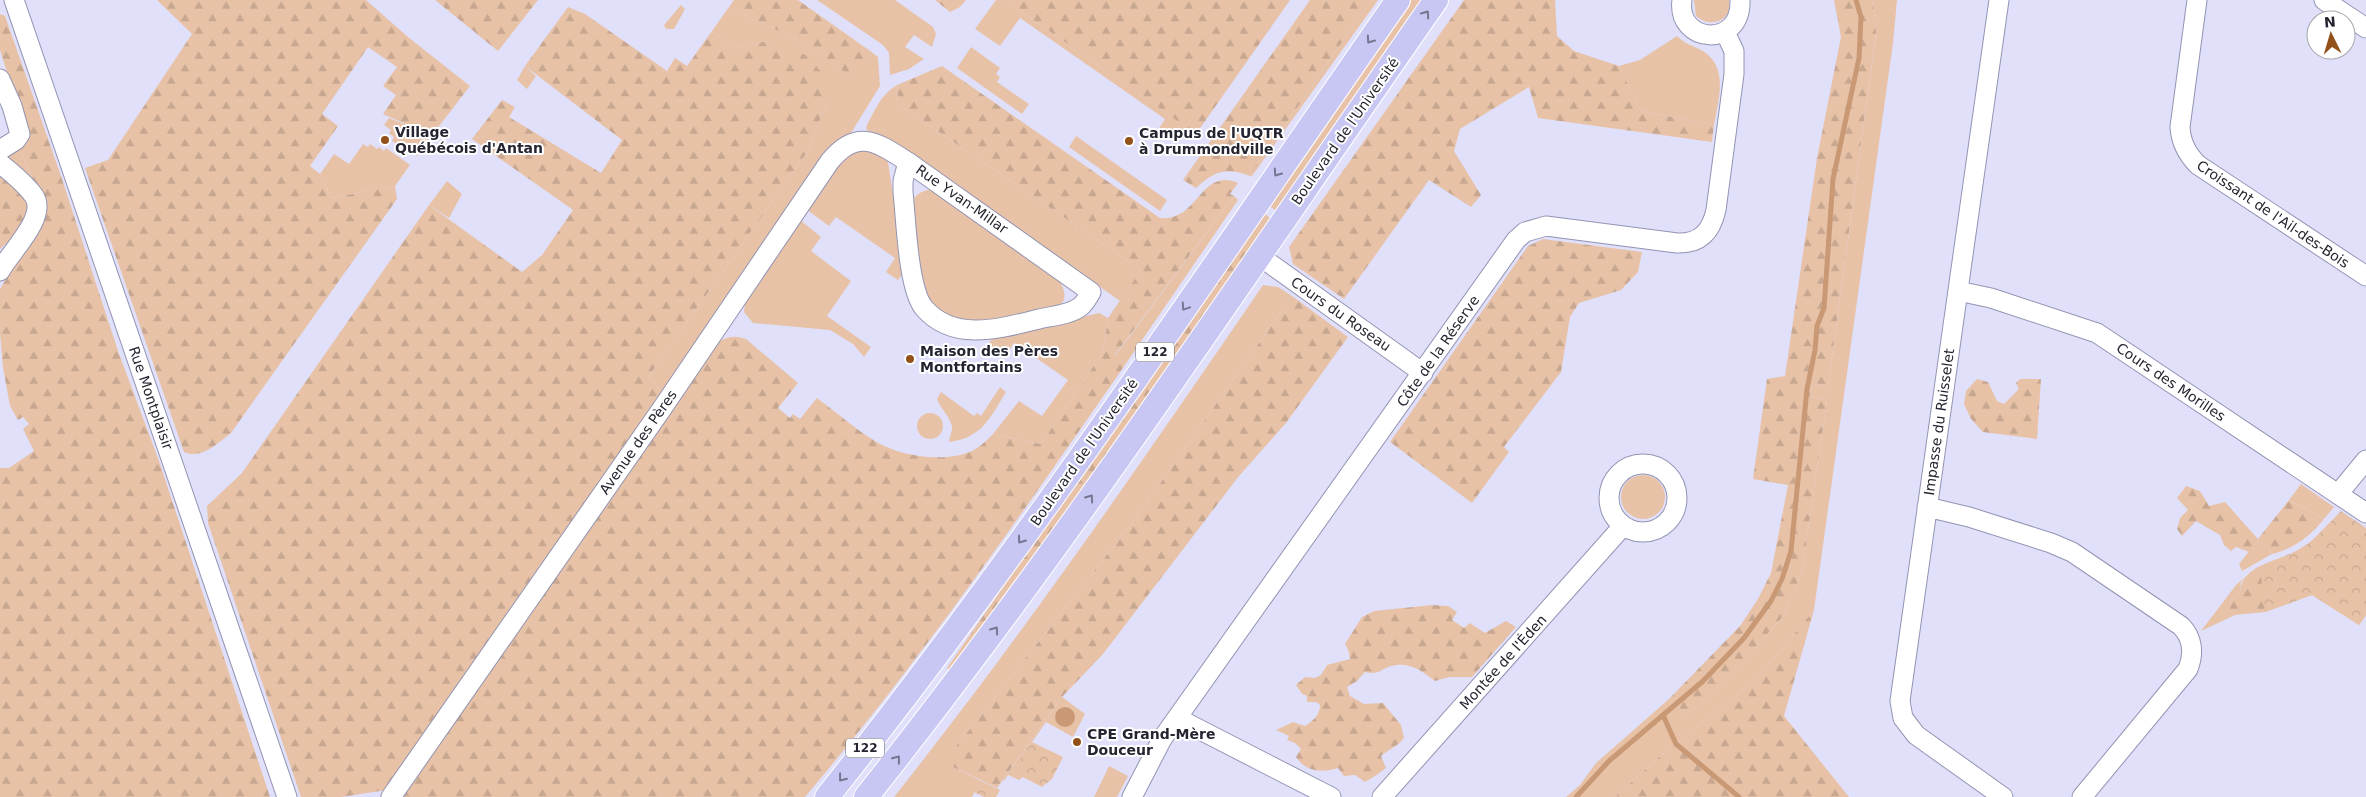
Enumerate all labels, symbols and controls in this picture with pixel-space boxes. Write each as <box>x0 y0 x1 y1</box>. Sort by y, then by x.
one-way arrow <box>1420 10 1429 20</box>
north arrow <box>2306 10 2356 60</box>
text: N <box>2323 14 2336 31</box>
one-way arrow <box>1367 34 1376 44</box>
street label: Boulevard de l'Université <box>1288 54 1402 208</box>
place label: Village Québécois d'Antan <box>395 124 543 156</box>
place label: Campus de l'UQTR à Drummondville <box>1139 125 1284 157</box>
marker: Village Québécois d'Antan <box>379 134 391 146</box>
marker: Campus de l'UQTR à Drummondville <box>1123 135 1135 147</box>
street label: Croissant de l'Ail-des-Bois <box>2194 157 2352 271</box>
street label: Rue Yvan-Millar <box>913 161 1011 237</box>
one-way arrow <box>1274 168 1283 177</box>
street label: Cours du Roseau <box>1288 274 1394 354</box>
street label: Côte de la Réserve <box>1394 292 1482 410</box>
one-way arrow <box>1182 302 1191 311</box>
street label: Cours des Morilles <box>2113 340 2229 424</box>
road number: 122 <box>1136 342 1174 362</box>
place label: Maison des Pères Montfortains <box>920 343 1058 375</box>
street label: Rue Montplaisir <box>126 344 176 452</box>
street label: Impasse du Ruisselet <box>1921 347 1957 496</box>
marker: Maison des Pères Montfortains <box>904 353 916 365</box>
street label: Boulevard de l'Université <box>1027 375 1141 529</box>
street label: Avenue des Pères <box>596 387 680 497</box>
one-way arrow <box>1084 494 1093 503</box>
one-way arrow <box>1018 534 1027 544</box>
street label: Montée de l'Éden <box>1456 611 1550 713</box>
one-way arrow <box>990 627 998 636</box>
place label: CPE Grand-Mère Douceur <box>1087 726 1215 758</box>
marker: CPE Grand-Mère Douceur <box>1071 736 1083 748</box>
road number: 122 <box>846 738 884 758</box>
one-way arrow <box>891 756 899 765</box>
one-way arrow <box>839 772 847 781</box>

